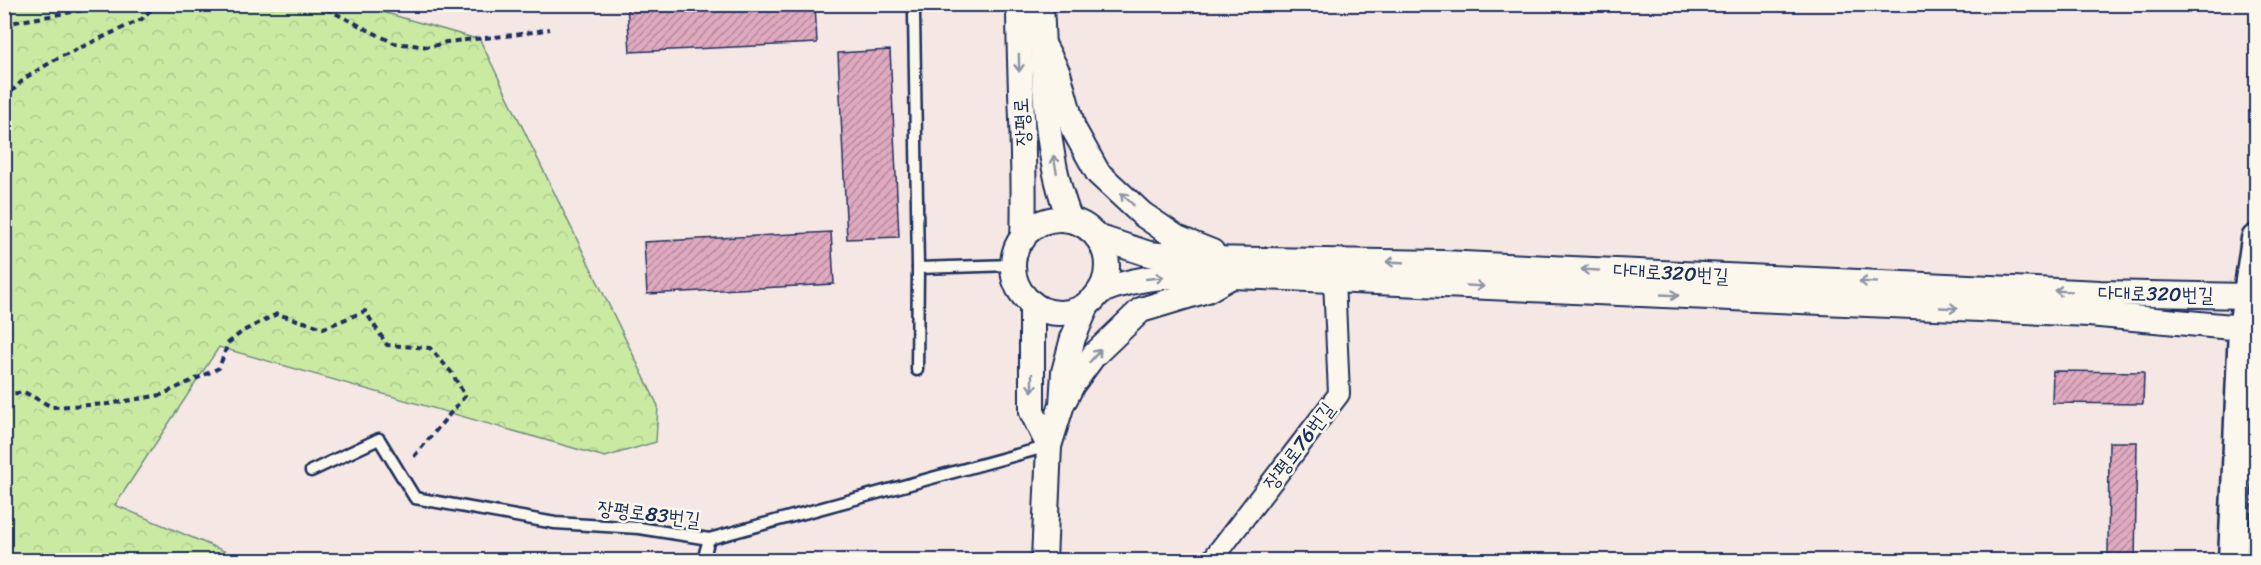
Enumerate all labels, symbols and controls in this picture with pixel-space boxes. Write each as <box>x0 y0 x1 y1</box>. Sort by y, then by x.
one-way arrow <box>1013 52 1025 72</box>
street label: 장평로 <box>1003 97 1041 147</box>
one-way arrow <box>1048 155 1060 174</box>
one-way arrow <box>1119 192 1134 207</box>
street label: 다대로320번길 <box>1612 252 1730 294</box>
one-way arrow <box>1385 256 1405 267</box>
one-way arrow <box>1580 264 1600 275</box>
one-way arrow <box>1144 272 1164 283</box>
street label: 다대로320번길 <box>2098 275 2214 313</box>
one-way arrow <box>1859 277 1879 288</box>
one-way arrow <box>1465 280 1485 291</box>
one-way arrow <box>2054 286 2074 297</box>
one-way arrow <box>1660 289 1680 300</box>
one-way arrow <box>1938 302 1958 313</box>
one-way arrow <box>1087 348 1101 364</box>
one-way arrow <box>1026 372 1038 392</box>
street label: 장평로76번길 <box>1254 394 1344 498</box>
street label: 장평로83번길 <box>595 490 703 538</box>

